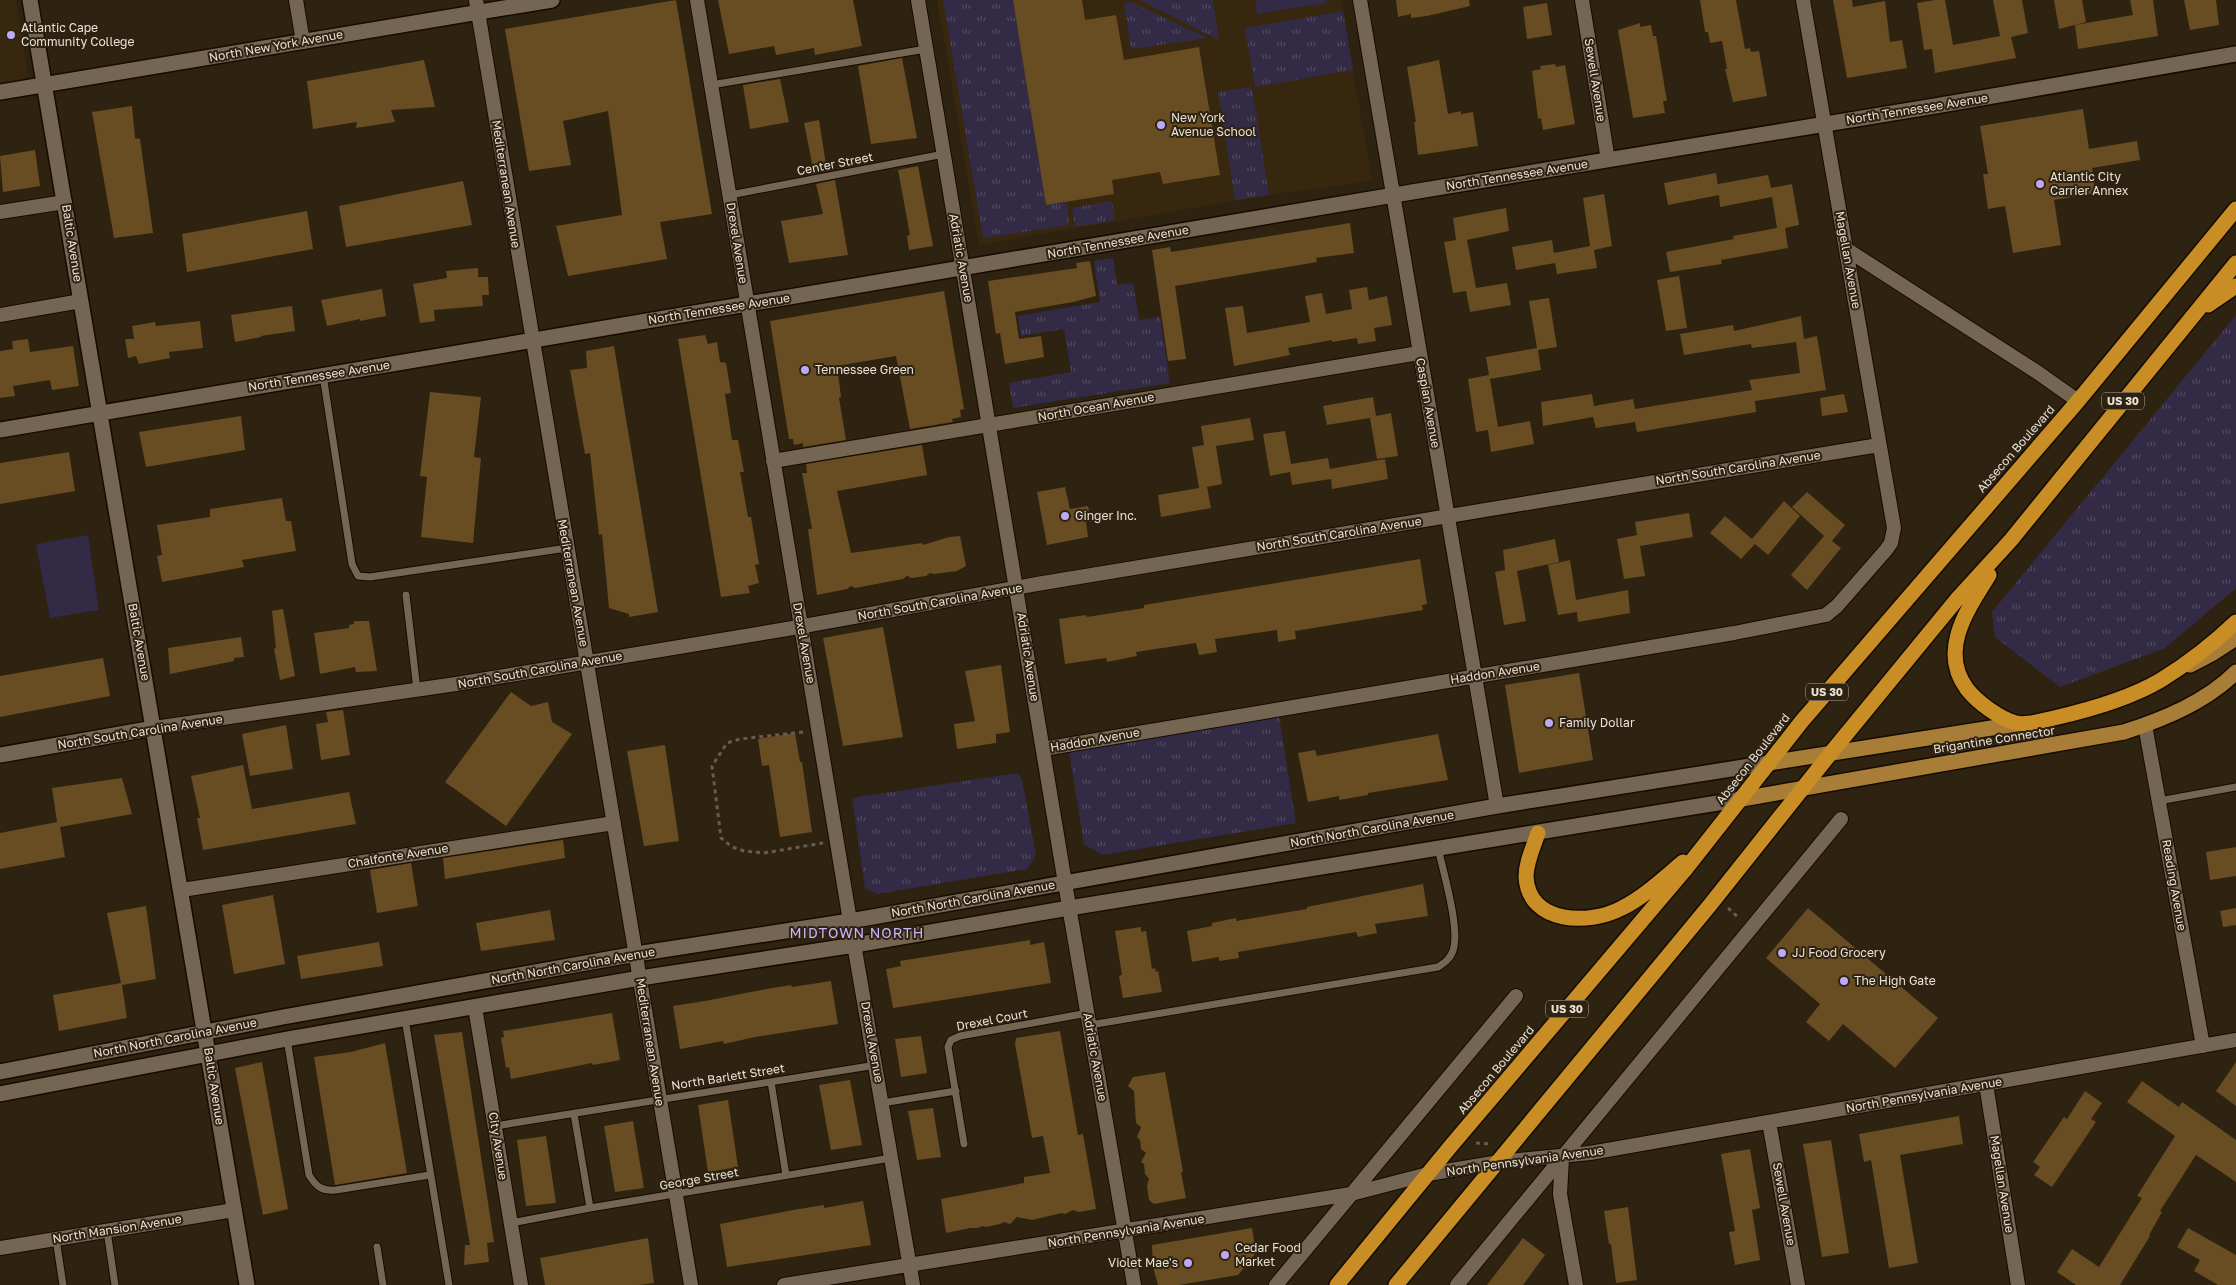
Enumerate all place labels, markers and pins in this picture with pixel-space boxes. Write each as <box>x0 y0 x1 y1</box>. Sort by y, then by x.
place label: Atlantic Cape Community College <box>21 20 134 49</box>
marker: Atlantic Cape Community College <box>5 29 17 41</box>
place label: New York Avenue School <box>1171 110 1256 139</box>
marker: New York Avenue School <box>1155 119 1167 131</box>
place label: Atlantic City Carrier Annex <box>2050 169 2129 198</box>
marker: Atlantic City Carrier Annex <box>2034 178 2046 190</box>
place label: Tennessee Green <box>815 362 914 377</box>
marker: Tennessee Green <box>799 364 811 376</box>
place label: Ginger Inc. <box>1075 508 1137 523</box>
marker: Ginger Inc. <box>1059 510 1071 522</box>
place label: Family Dollar <box>1559 715 1635 730</box>
marker: Family Dollar <box>1543 717 1555 729</box>
place label: JJ Food Grocery <box>1792 945 1886 960</box>
marker: JJ Food Grocery <box>1776 947 1788 959</box>
place label: The High Gate <box>1854 973 1936 988</box>
marker: The High Gate <box>1838 975 1850 987</box>
place label: Cedar Food Market <box>1235 1240 1301 1269</box>
marker: Cedar Food Market <box>1219 1249 1231 1261</box>
place label: Violet Mae's <box>1108 1255 1178 1270</box>
marker: Violet Mae's <box>1182 1257 1194 1269</box>

